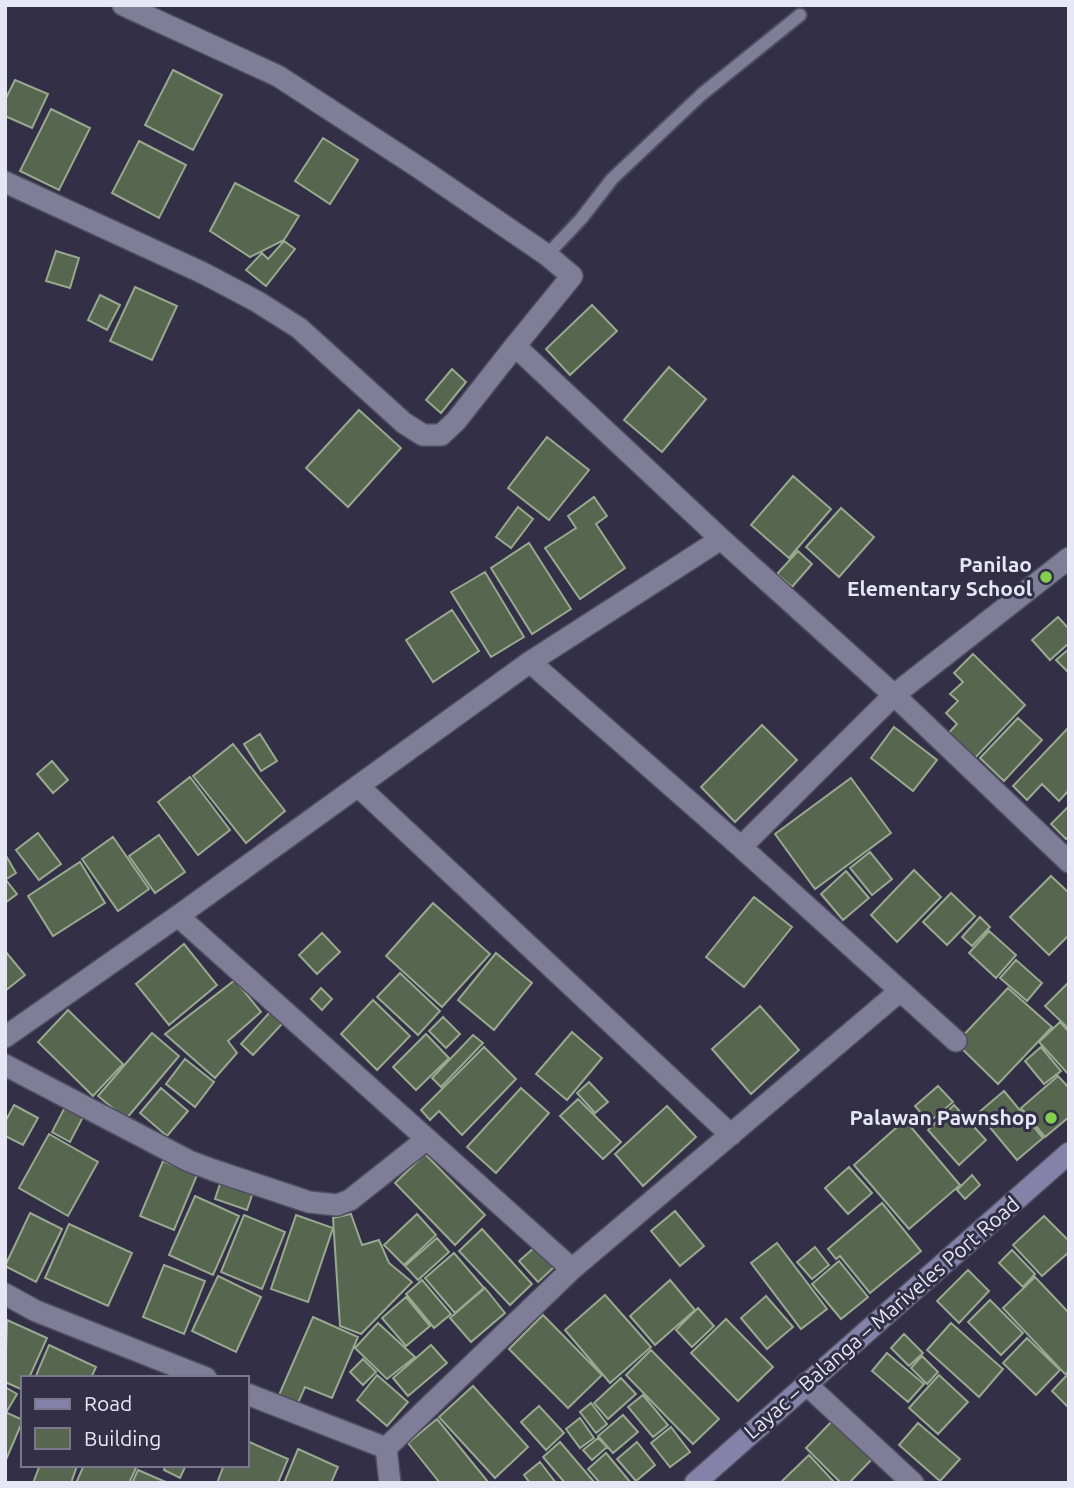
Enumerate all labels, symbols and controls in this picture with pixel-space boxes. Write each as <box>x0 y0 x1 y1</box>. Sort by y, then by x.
place label: Panilao Elementary School <box>847 552 1032 600</box>
marker: Panilao Elementary School <box>1038 569 1054 585</box>
place label: Palawan Pawnshop <box>850 1105 1037 1129</box>
marker: Palawan Pawnshop <box>1043 1110 1059 1126</box>
street label: Layac – Balanga – Mariveles Port Road <box>739 1191 1024 1443</box>
legend <box>21 1376 248 1467</box>
text: Road <box>84 1391 132 1415</box>
text: Building <box>84 1426 161 1450</box>

